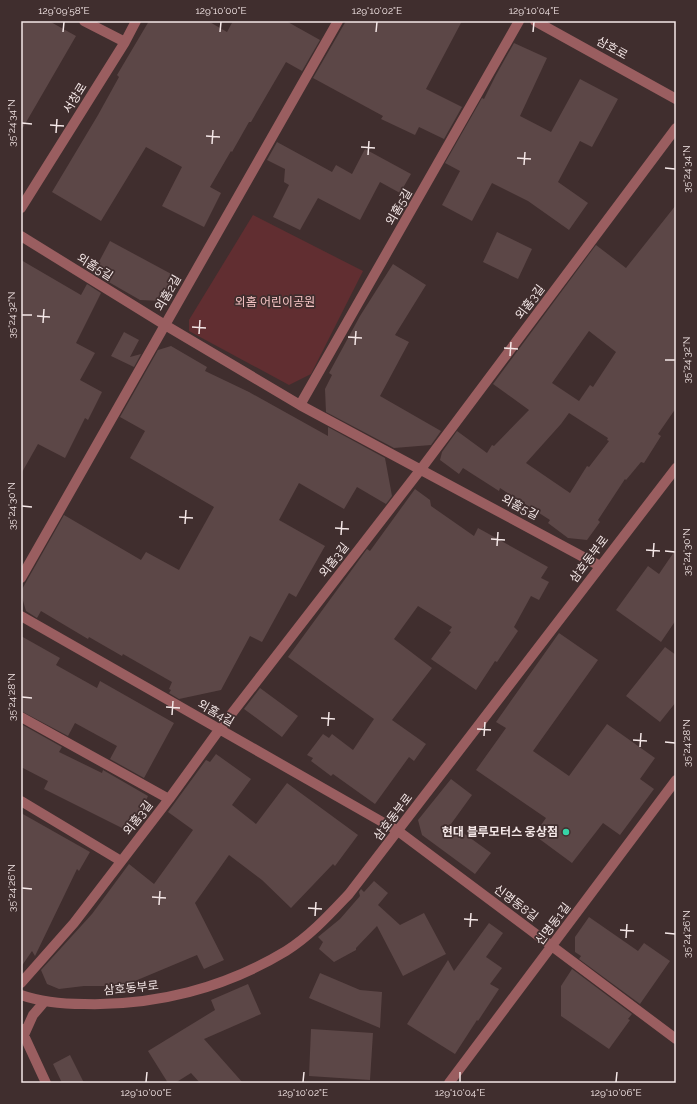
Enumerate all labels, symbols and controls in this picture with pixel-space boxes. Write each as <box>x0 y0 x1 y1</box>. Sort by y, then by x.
text: 129°09'58"E <box>38 5 90 16</box>
text: 129°10'00"E <box>195 5 247 16</box>
text: 129°10'02"E <box>352 5 402 16</box>
text: 129°10'04"E <box>509 5 559 16</box>
street label: 삼호로 <box>594 34 630 62</box>
street label: 서창로 <box>60 80 90 116</box>
text: 35°24'34"N <box>6 99 17 147</box>
text: 35°24'34"N <box>681 145 692 193</box>
street label: 외홈5길 <box>383 186 415 228</box>
street label: 외홈5길 <box>74 251 116 283</box>
street label: 외홈2길 <box>152 272 184 314</box>
street label: 외홈3길 <box>513 282 547 322</box>
text: 35°24'32"N <box>6 291 17 339</box>
park label: 외홈 어린이공원 <box>235 295 315 309</box>
text: 35°24'32"N <box>681 336 692 384</box>
text: 35°24'30"N <box>6 482 17 530</box>
street label: 외홈5길 <box>499 492 541 522</box>
text: 35°24'30"N <box>681 528 692 576</box>
street label: 삼호동부로 <box>567 533 611 585</box>
street label: 외홈3길 <box>316 540 352 580</box>
text: 35°24'28"N <box>6 673 17 721</box>
street label: 외홈4길 <box>195 697 237 729</box>
text: 35°24'28"N <box>681 719 692 767</box>
street label: 삼호동부로 <box>371 791 415 843</box>
street label: 외홈3길 <box>120 798 156 838</box>
place label: 현대 블루모터스 웅상점 <box>442 825 558 839</box>
marker: 현대 블루모터스 웅상점 <box>561 827 571 837</box>
text: 35°24'26"N <box>6 864 17 912</box>
street label: 신명동8길 <box>491 882 541 924</box>
street label: 신명동1길 <box>533 900 573 948</box>
text: 35°24'26"N <box>681 910 692 958</box>
street label: 삼호동부로 <box>103 978 159 998</box>
text: 129°10'00"E <box>120 1087 172 1098</box>
text: 129°10'02"E <box>278 1087 328 1098</box>
text: 129°10'04"E <box>435 1087 485 1098</box>
text: 129°10'06"E <box>590 1087 642 1098</box>

